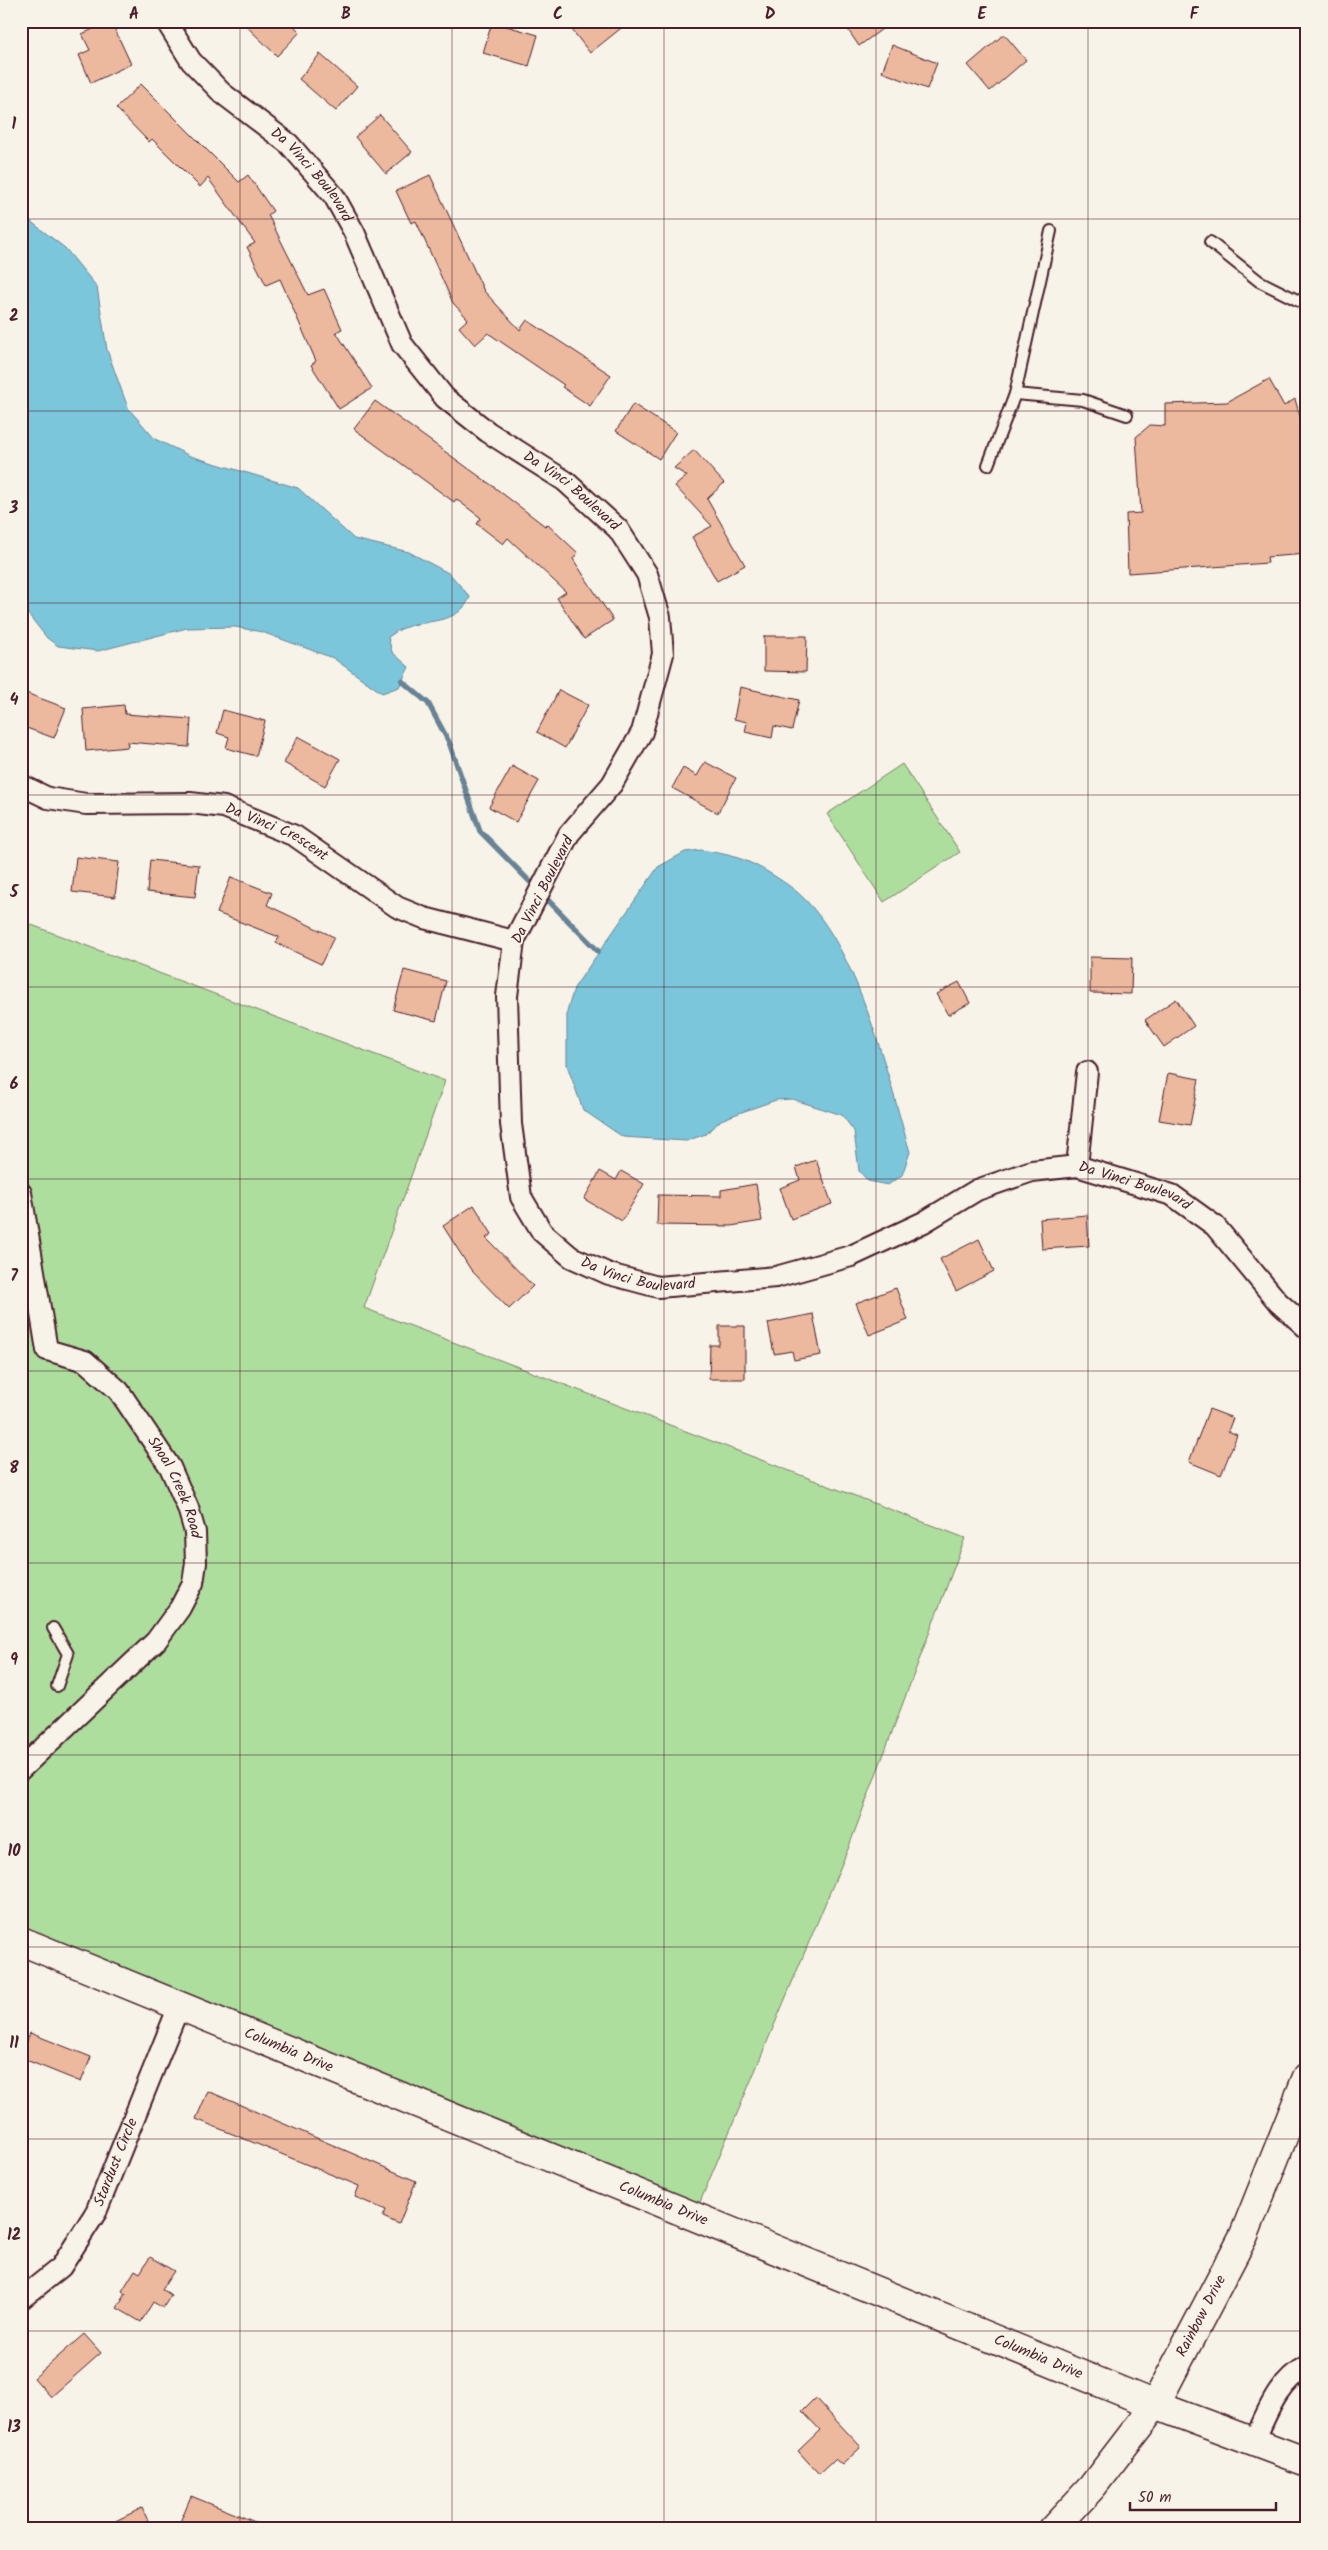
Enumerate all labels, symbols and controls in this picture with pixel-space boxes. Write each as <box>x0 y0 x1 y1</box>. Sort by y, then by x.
text: A <box>129 2 139 27</box>
text: B <box>341 2 351 27</box>
text: C <box>553 2 563 27</box>
text: D <box>765 2 776 27</box>
text: E <box>978 2 988 27</box>
text: F <box>1190 2 1200 27</box>
text: 1 <box>12 112 17 137</box>
street label: Da Vinci Boulevard <box>265 122 359 227</box>
text: 2 <box>9 304 19 329</box>
street label: Da Vinci Boulevard <box>518 445 626 537</box>
text: 3 <box>9 496 19 521</box>
text: 4 <box>10 688 19 713</box>
street label: Da Vinci Crescent <box>221 797 333 868</box>
street label: Da Vinci Boulevard <box>505 831 581 948</box>
text: 5 <box>9 880 20 905</box>
text: 6 <box>10 1072 19 1097</box>
street label: Da Vinci Boulevard <box>1075 1155 1197 1217</box>
street label: Da Vinci Boulevard <box>577 1251 697 1299</box>
text: 7 <box>10 1264 18 1289</box>
street label: Shoal Creek Road <box>141 1432 207 1539</box>
text: 8 <box>9 1456 19 1481</box>
text: 9 <box>10 1648 18 1673</box>
text: 10 <box>7 1839 21 1864</box>
street label: Columbia Drive <box>240 2021 337 2080</box>
text: 11 <box>9 2031 19 2056</box>
street label: Stardust Circle <box>87 2114 145 2210</box>
street label: Columbia Drive <box>615 2175 712 2233</box>
text: 12 <box>7 2223 21 2248</box>
street label: Rainbow Drive <box>1170 2271 1233 2361</box>
street label: Columbia Drive <box>990 2328 1087 2386</box>
text: 13 <box>7 2415 21 2440</box>
scale bar <box>1130 2480 1277 2512</box>
text: 50 m <box>1138 2486 1172 2510</box>

